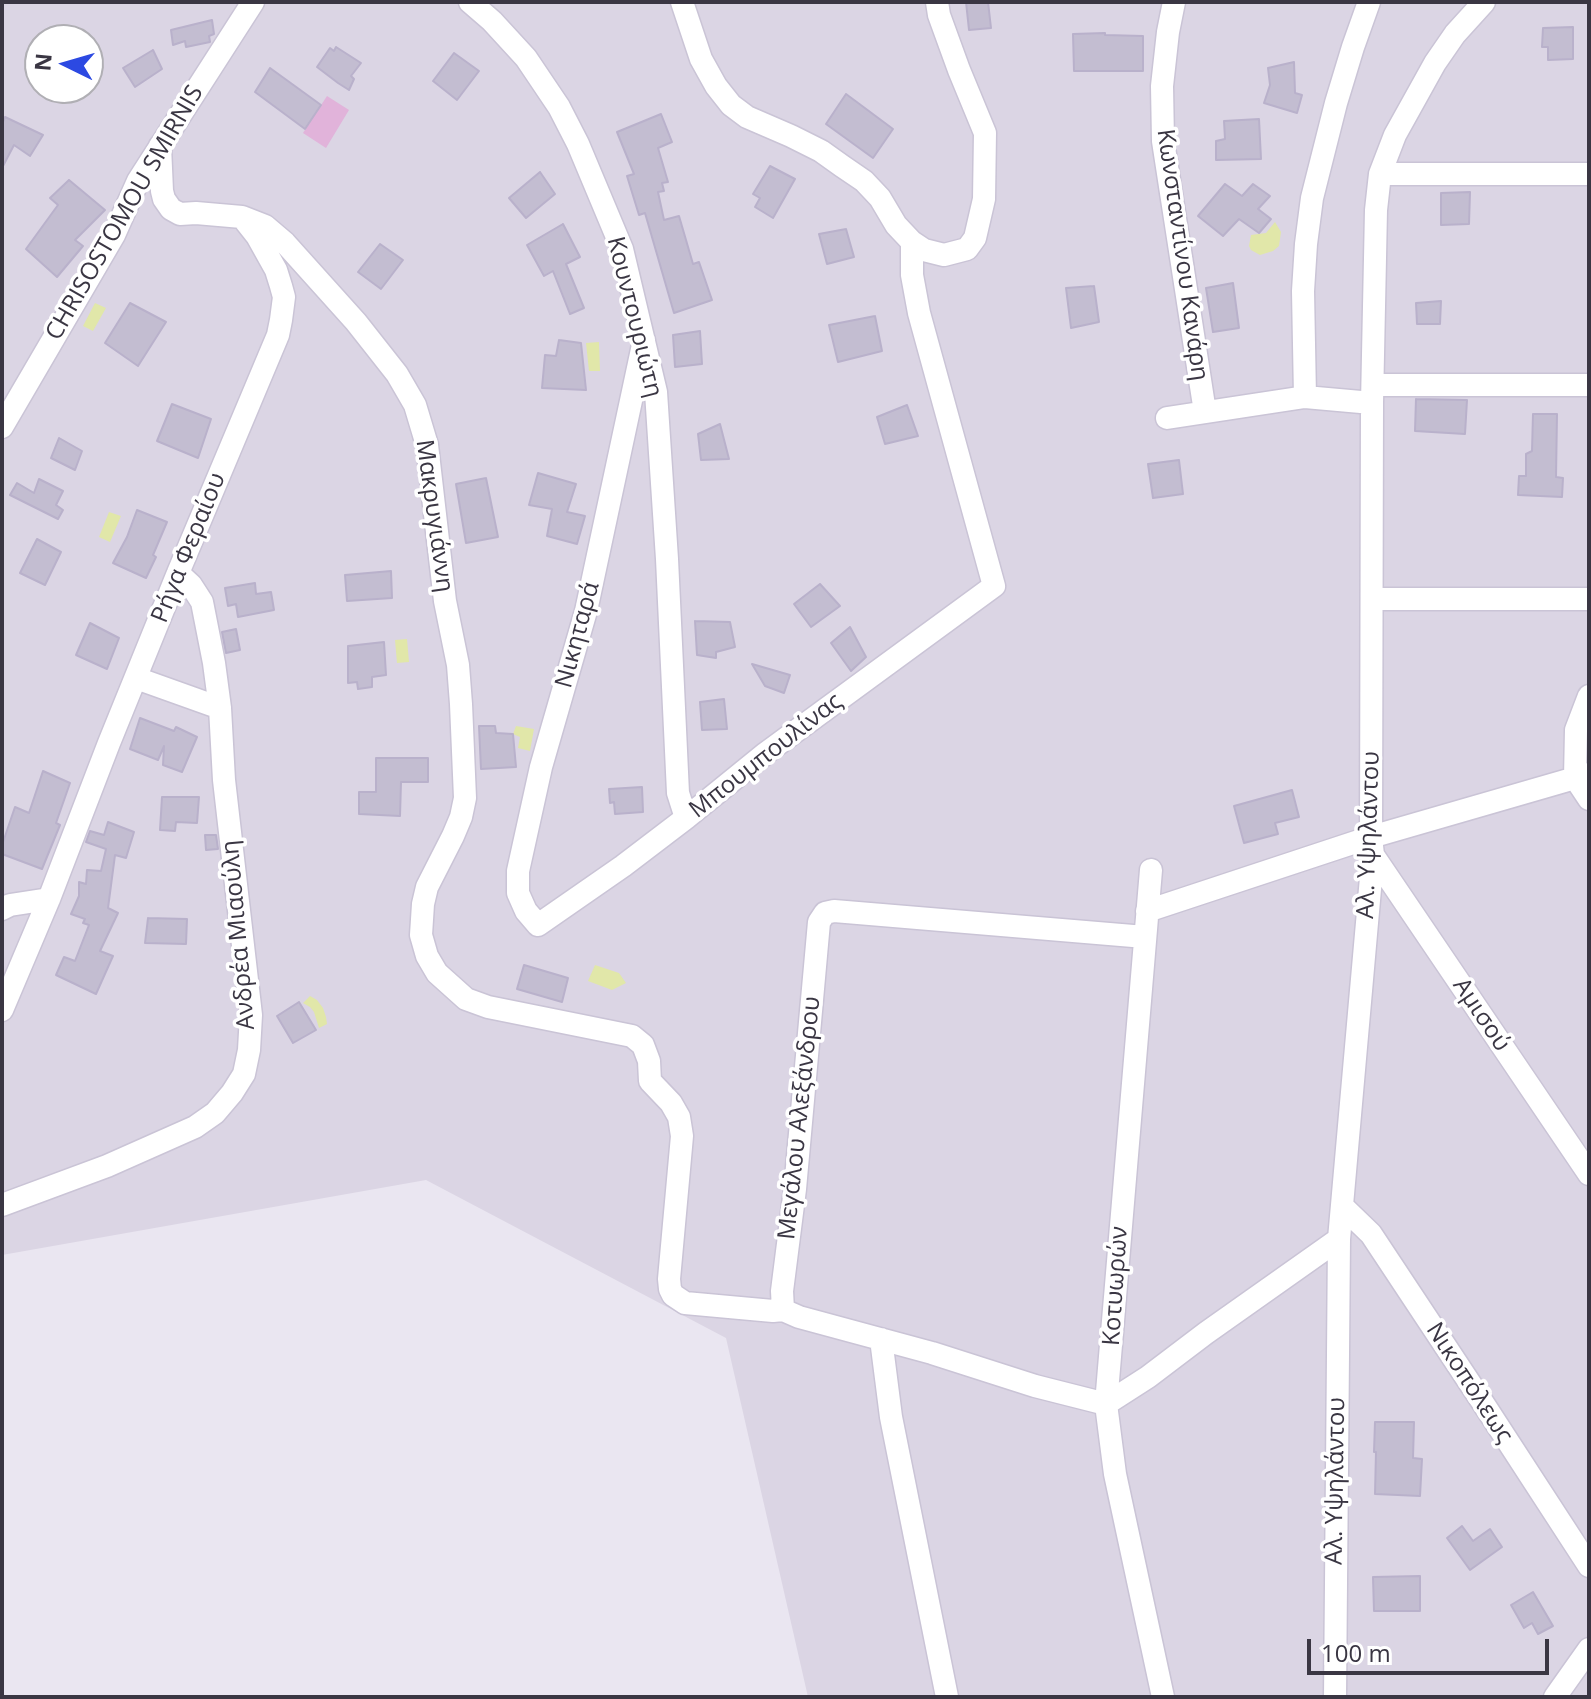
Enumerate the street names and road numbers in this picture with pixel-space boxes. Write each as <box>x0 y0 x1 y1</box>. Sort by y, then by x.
street label: CHRISOSTOMOU SMIRNIS <box>40 80 210 346</box>
street label: Κωνσταντίνου Κανάρη <box>1150 127 1214 383</box>
street label: Κουντουριώτη <box>600 234 668 400</box>
street label: Μακρυγιάννη <box>409 438 459 594</box>
street label: Ρήγα Φεραίου <box>146 469 232 627</box>
street label: Νικηταρά <box>550 579 606 691</box>
street label: Μπουμπουλίνας <box>684 687 848 825</box>
street label: Αλ. Υψηλάντου <box>1352 751 1386 919</box>
street label: Ανδρέα Μιαούλη <box>216 839 262 1031</box>
street label: Αμισού <box>1446 973 1516 1057</box>
street label: Μεγάλου Αλεξάνδρου <box>773 995 827 1241</box>
street label: Κοτυωρών <box>1097 1225 1135 1347</box>
street label: Νικοπόλεως <box>1419 1317 1519 1449</box>
street label: Αλ. Υψηλάντου <box>1320 1397 1352 1565</box>

